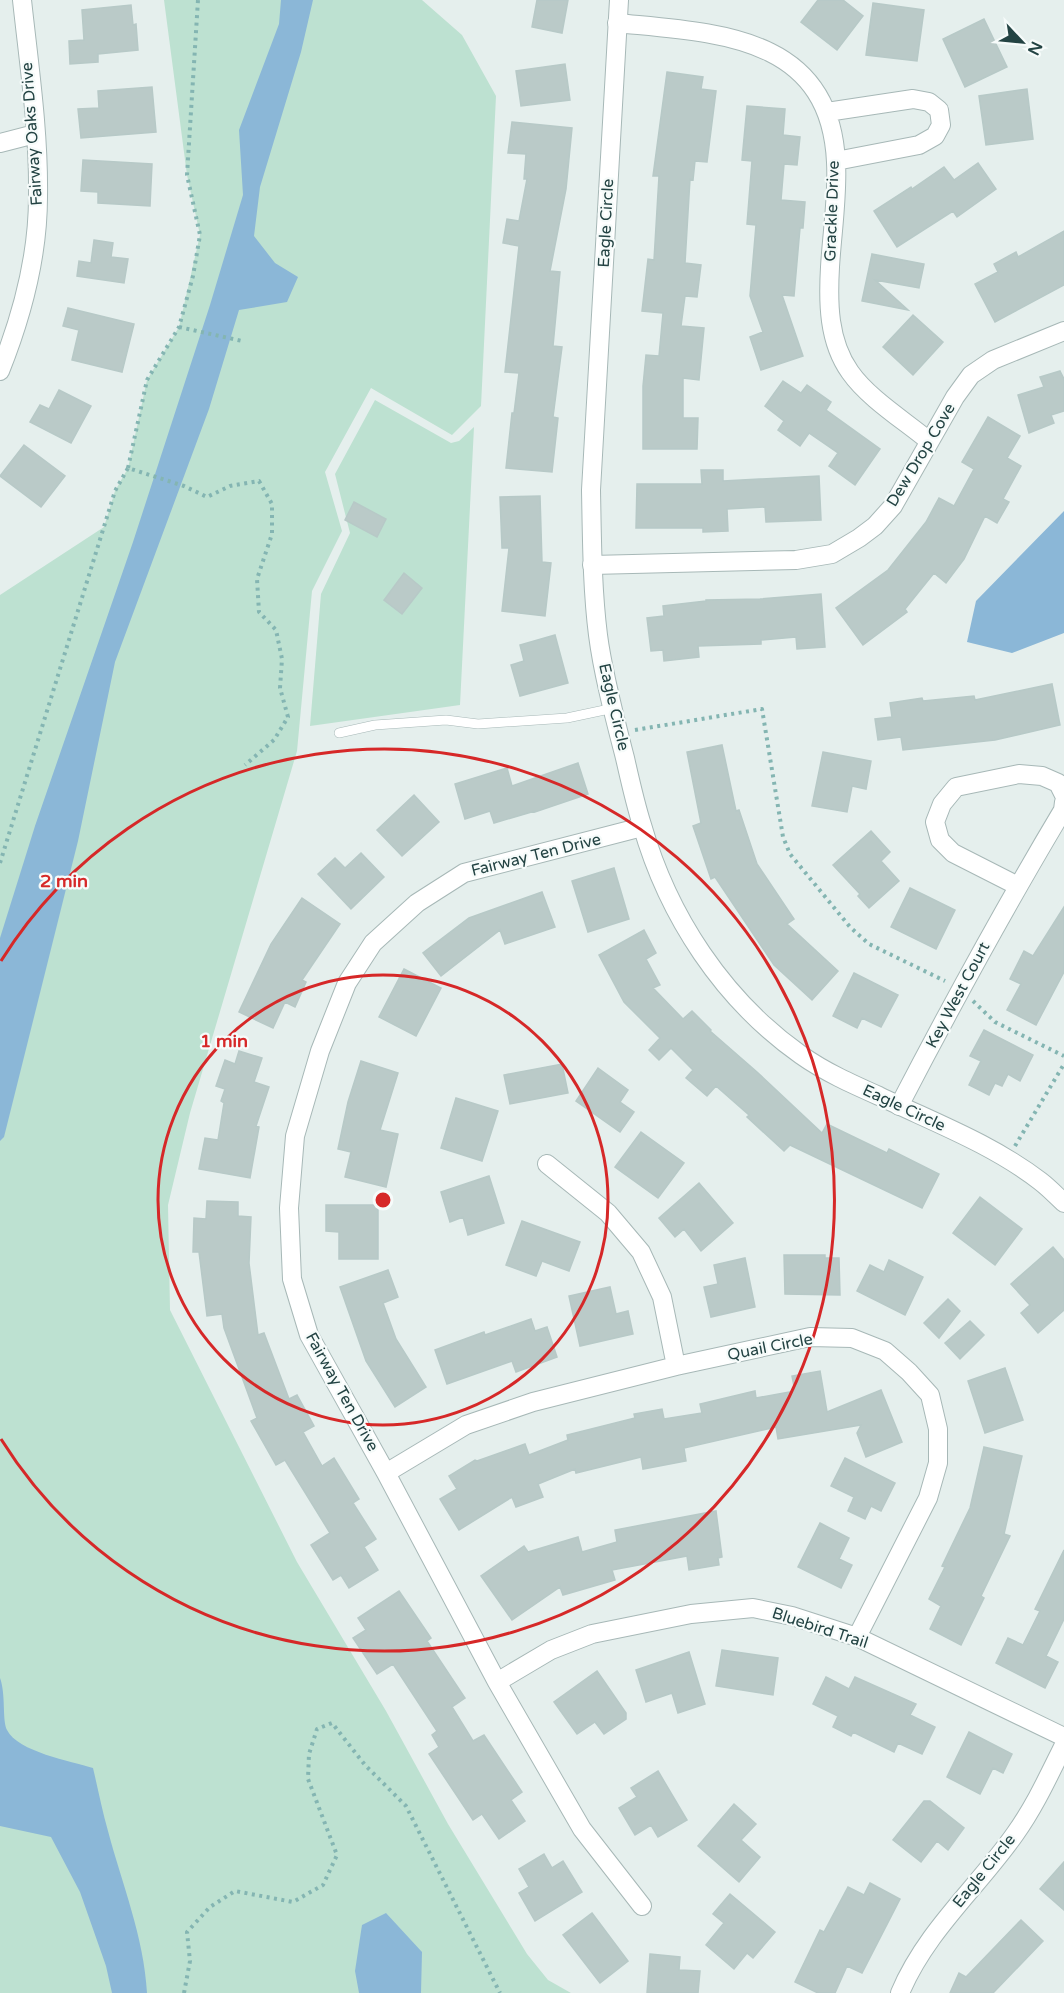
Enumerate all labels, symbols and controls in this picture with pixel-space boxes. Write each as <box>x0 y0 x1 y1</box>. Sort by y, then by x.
north arrow <box>992 12 1052 72</box>
text: N <box>1023 38 1046 58</box>
street label: Fairway Oaks Drive <box>17 62 47 206</box>
street label: Grackle Drive <box>820 160 844 262</box>
street label: Eagle Circle <box>594 178 618 268</box>
street label: Dew Drop Cove <box>882 400 960 510</box>
street label: Eagle Circle <box>594 661 634 753</box>
street label: Fairway Ten Drive <box>469 829 603 881</box>
text: 2 min <box>40 870 88 892</box>
street label: Key West Court <box>922 938 994 1052</box>
text: 1 min <box>200 1030 248 1052</box>
street label: Eagle Circle <box>859 1080 949 1136</box>
centre of rings <box>373 1190 393 1210</box>
street label: Fairway Ten Drive <box>301 1329 383 1455</box>
street label: Quail Circle <box>726 1329 814 1365</box>
street label: Bluebird Trail <box>769 1603 871 1653</box>
street label: Eagle Circle <box>948 1830 1020 1912</box>

